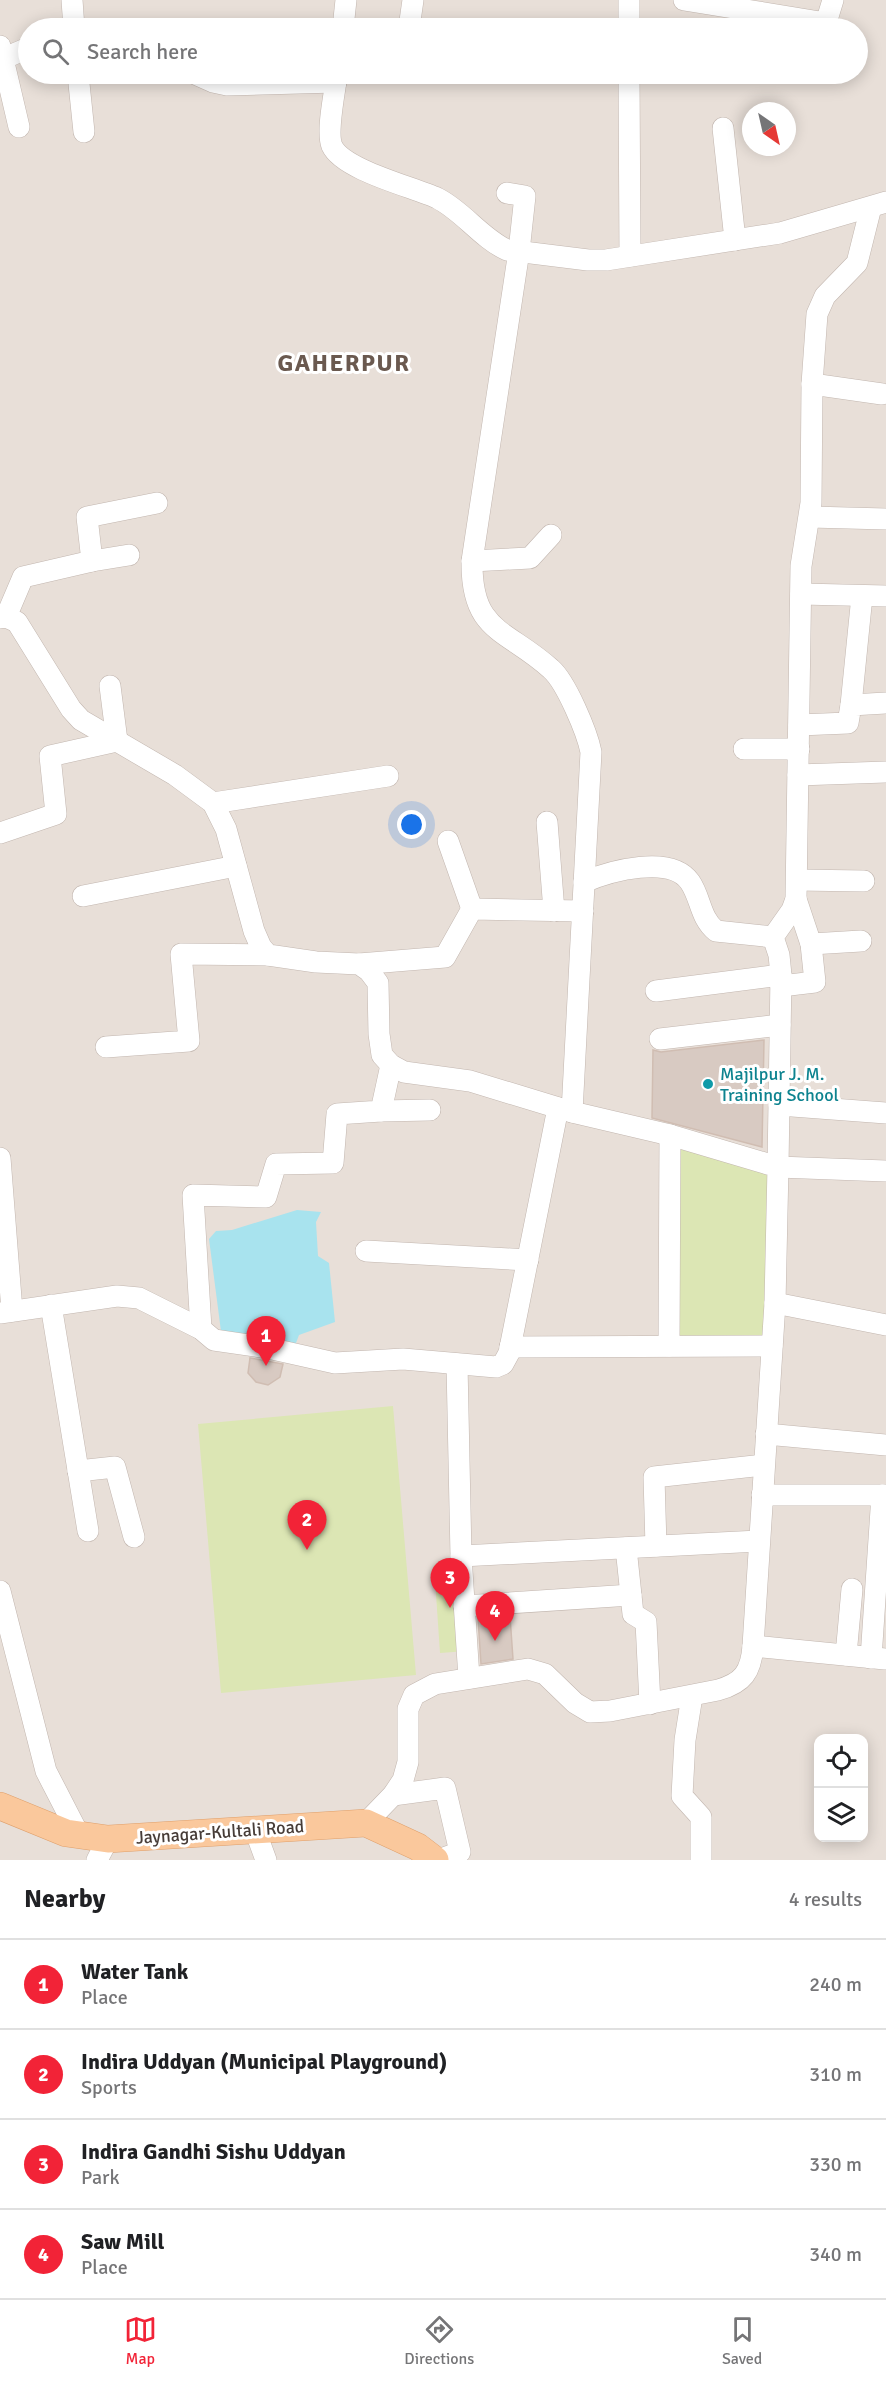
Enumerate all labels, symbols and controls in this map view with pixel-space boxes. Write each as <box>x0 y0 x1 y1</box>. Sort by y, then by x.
search box <box>18 18 868 84</box>
icon: search <box>39 35 72 68</box>
text: Search here <box>87 38 198 65</box>
north arrow <box>742 102 796 156</box>
district label: GAHERPUR <box>277 348 411 378</box>
your location <box>397 810 426 839</box>
place label: Majilpur J. M. Training School <box>720 1063 839 1106</box>
marker: Majilpur J. M. Training School <box>701 1077 715 1091</box>
pin: 1 <box>246 1316 286 1366</box>
pin: 2 <box>288 1500 326 1550</box>
pin: 3 <box>430 1558 470 1608</box>
pin: 4 <box>476 1592 514 1641</box>
map controls <box>814 1734 868 1842</box>
button: locate <box>814 1734 868 1788</box>
button: layers <box>814 1788 868 1842</box>
street label: Jaynagar-Kultali Road <box>135 1815 305 1849</box>
text: Nearby <box>24 1883 105 1915</box>
text: 4 results <box>789 1887 862 1912</box>
text: Water Tank <box>81 1958 188 1985</box>
text: 1 <box>38 1972 49 1997</box>
text: 240 m <box>809 1972 862 1997</box>
text: Place <box>81 1985 128 2010</box>
text: Indira Uddyan (Municipal Playground) <box>81 2048 447 2075</box>
text: 2 <box>38 2062 49 2087</box>
text: 310 m <box>809 2062 862 2087</box>
text: Sports <box>81 2075 137 2100</box>
text: Indira Gandhi Sishu Uddyan <box>81 2138 346 2165</box>
text: 3 <box>38 2152 49 2177</box>
text: 330 m <box>809 2152 862 2177</box>
text: Park <box>81 2165 119 2190</box>
text: Saw Mill <box>81 2228 164 2255</box>
text: 4 <box>38 2242 49 2267</box>
text: 340 m <box>809 2242 862 2267</box>
text: Place <box>81 2255 128 2280</box>
tab: Map <box>124 2313 157 2369</box>
tab: Directions <box>404 2313 474 2369</box>
tab: Saved <box>722 2313 762 2369</box>

